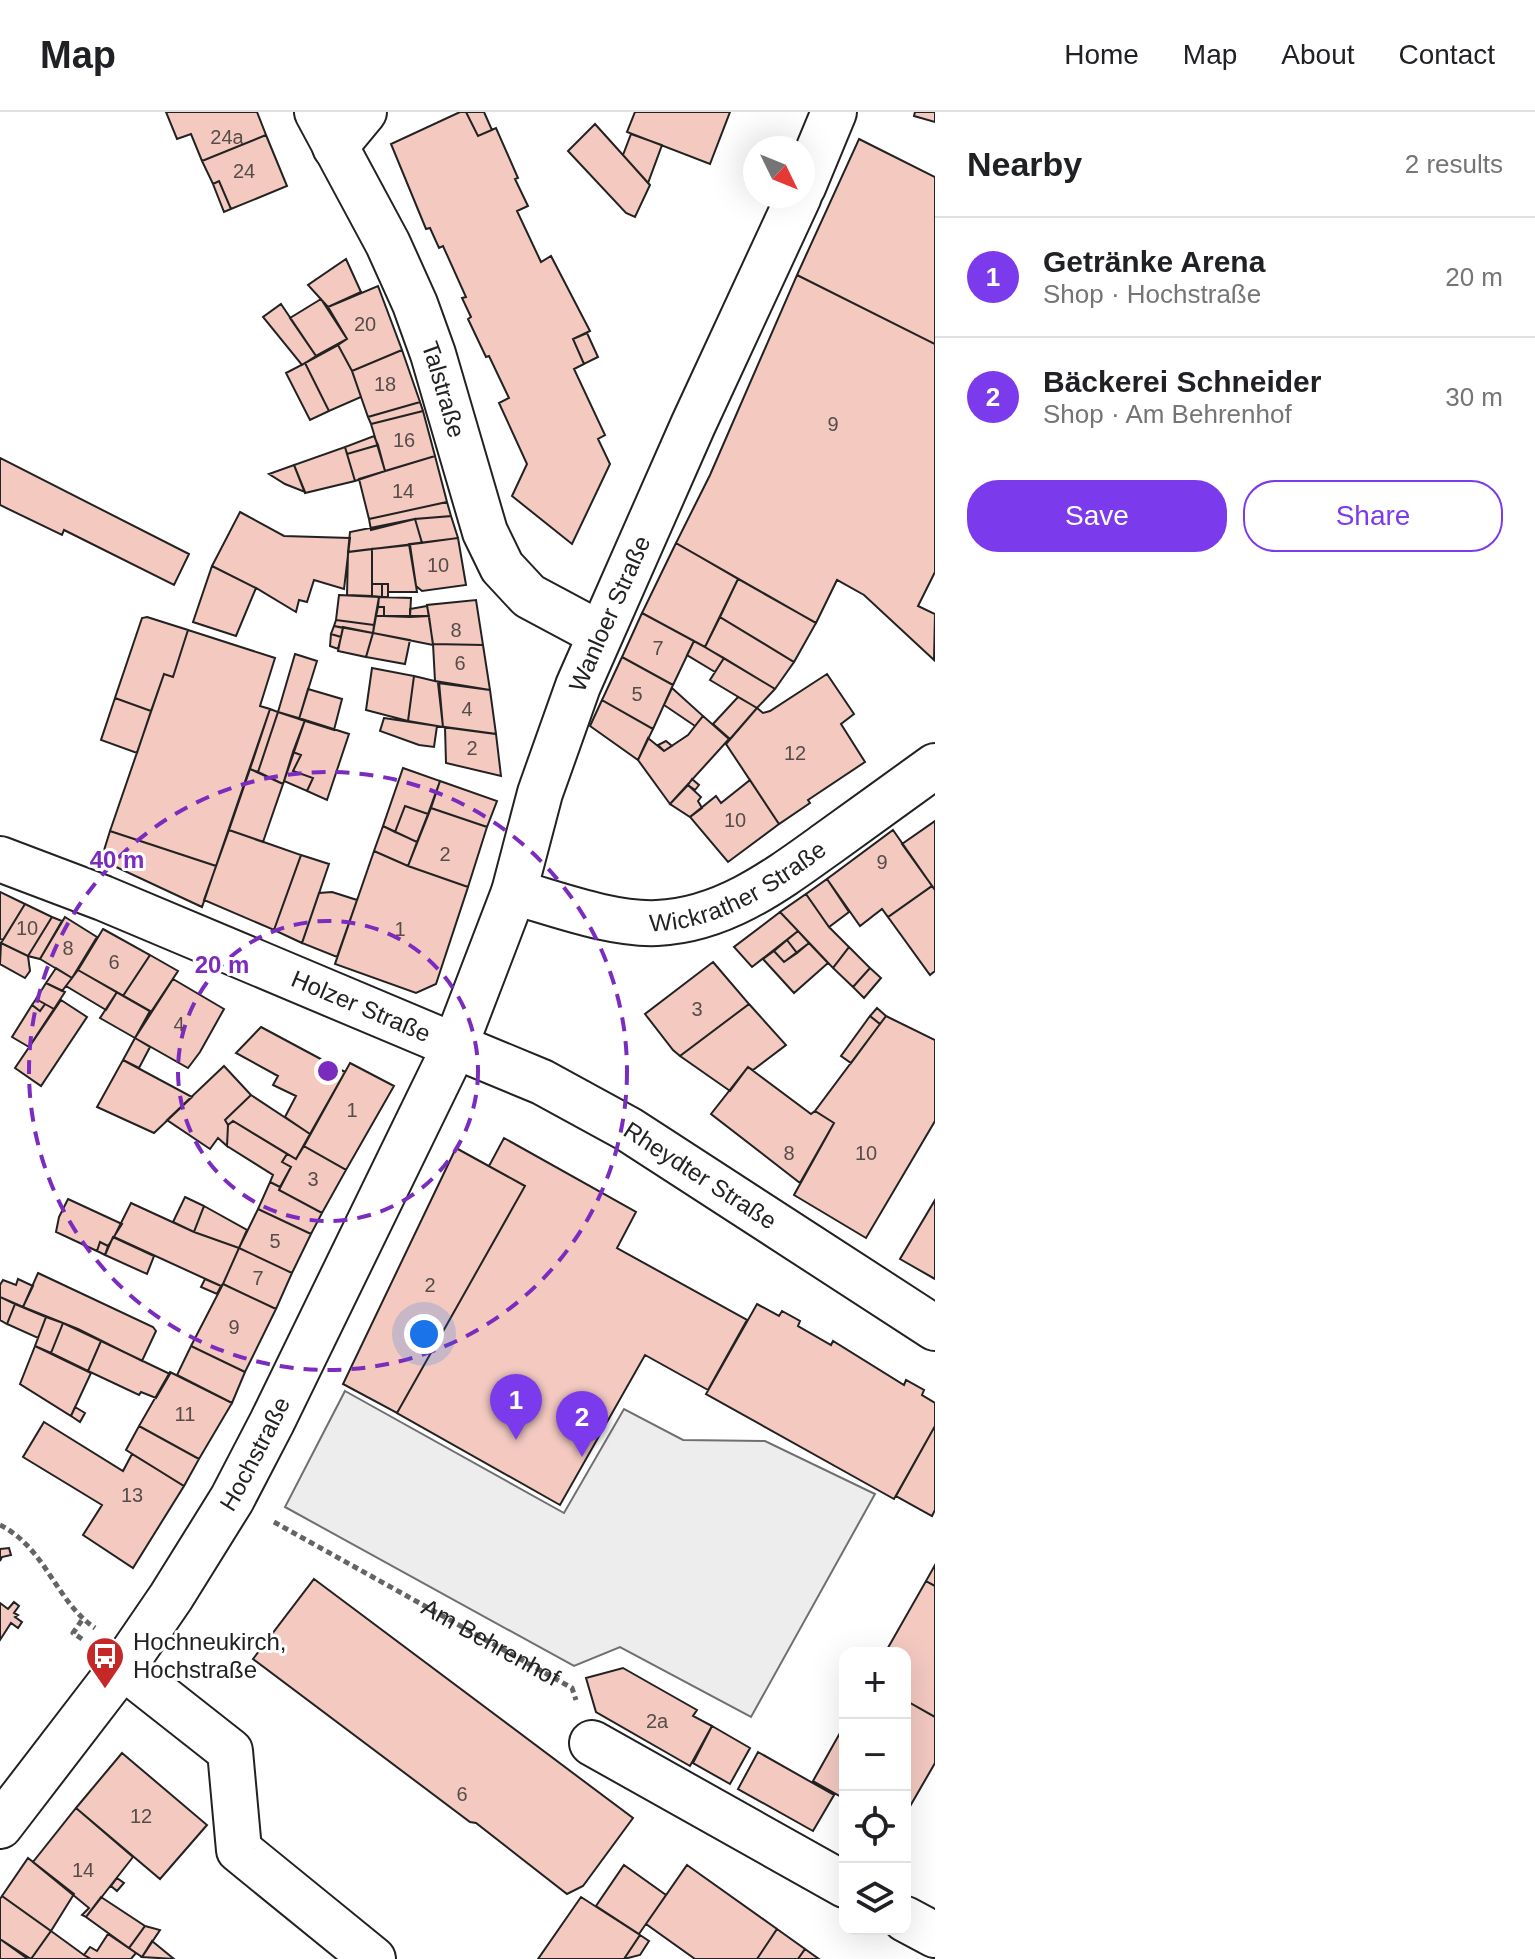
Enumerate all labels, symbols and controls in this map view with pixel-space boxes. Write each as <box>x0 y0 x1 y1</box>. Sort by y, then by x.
text: Map <box>40 34 116 76</box>
text: Home <box>1064 39 1139 70</box>
text: Map <box>1183 39 1237 70</box>
text: About <box>1281 39 1355 70</box>
text: Contact <box>1399 39 1495 70</box>
house number: 24a <box>210 126 245 148</box>
north arrow <box>743 136 815 208</box>
text: Nearby <box>967 145 1082 183</box>
text: 2 results <box>1405 149 1503 179</box>
house number: 24 <box>233 160 255 182</box>
text: Getränke Arena <box>1043 245 1265 278</box>
text: 1 <box>986 262 1000 292</box>
text: 20 m <box>1445 262 1503 292</box>
text: Shop · Hochstraße <box>1043 279 1261 309</box>
house number: 20 <box>354 313 376 335</box>
street label: Talstraße <box>417 338 471 441</box>
text: Bäckerei Schneider <box>1043 365 1321 398</box>
house number: 18 <box>374 373 396 395</box>
text: 2 <box>986 382 1000 412</box>
text: 30 m <box>1445 382 1503 412</box>
text: Shop · Am Behrenhof <box>1043 399 1292 429</box>
house number: 9 <box>827 413 839 435</box>
house number: 16 <box>393 429 415 451</box>
house number: 14 <box>392 480 414 502</box>
button: Save <box>967 480 1227 552</box>
button: Share <box>1243 480 1503 552</box>
street label: Wanloer Straße <box>563 532 655 696</box>
house number: 10 <box>427 554 449 576</box>
house number: 8 <box>450 619 462 641</box>
house number: 7 <box>652 637 664 659</box>
house number: 6 <box>454 652 466 674</box>
house number: 5 <box>631 683 643 705</box>
house number: 4 <box>461 698 473 720</box>
house number: 2 <box>466 737 478 759</box>
house number: 12 <box>784 742 806 764</box>
house number: 10 <box>724 809 746 831</box>
street label: Wickrather Straße <box>648 835 831 937</box>
house number: 2 <box>439 843 451 865</box>
text: 40 m <box>90 846 144 873</box>
house number: 9 <box>876 851 888 873</box>
house number: 10 <box>16 917 38 939</box>
house number: 1 <box>394 918 406 940</box>
house number: 8 <box>62 937 74 959</box>
house number: 6 <box>108 951 120 973</box>
text: 20 m <box>195 951 249 978</box>
street label: Holzer Straße <box>288 965 435 1047</box>
house number: 3 <box>691 998 703 1020</box>
house number: 4 <box>173 1013 185 1035</box>
centre of rings <box>314 1057 342 1085</box>
house number: 1 <box>346 1099 358 1121</box>
street label: Rheydter Straße <box>619 1116 782 1235</box>
house number: 8 <box>783 1142 795 1164</box>
house number: 10 <box>855 1142 877 1164</box>
house number: 3 <box>307 1168 319 1190</box>
house number: 5 <box>269 1230 281 1252</box>
house number: 7 <box>252 1267 264 1289</box>
house number: 2 <box>424 1274 436 1296</box>
your location <box>404 1314 444 1354</box>
house number: 9 <box>228 1316 240 1338</box>
pin: 1 <box>490 1374 542 1440</box>
pin: 2 <box>556 1391 608 1457</box>
street label: Hochstraße <box>214 1393 295 1516</box>
house number: 11 <box>175 1403 195 1425</box>
house number: 13 <box>121 1484 143 1506</box>
street label: Am Behrenhof <box>417 1593 565 1692</box>
place label: Hochneukirch, Hochstraße <box>133 1628 286 1683</box>
bus stop icon: Hochneukirch, Hochstraße <box>84 1635 126 1690</box>
map controls <box>839 1647 911 1935</box>
button: + <box>839 1647 911 1719</box>
house number: 2a <box>646 1710 669 1732</box>
button: − <box>839 1719 911 1791</box>
house number: 6 <box>456 1783 468 1805</box>
button: locate <box>839 1791 911 1863</box>
house number: 12 <box>130 1805 152 1827</box>
house number: 14 <box>72 1859 94 1881</box>
button: layers <box>839 1863 911 1935</box>

